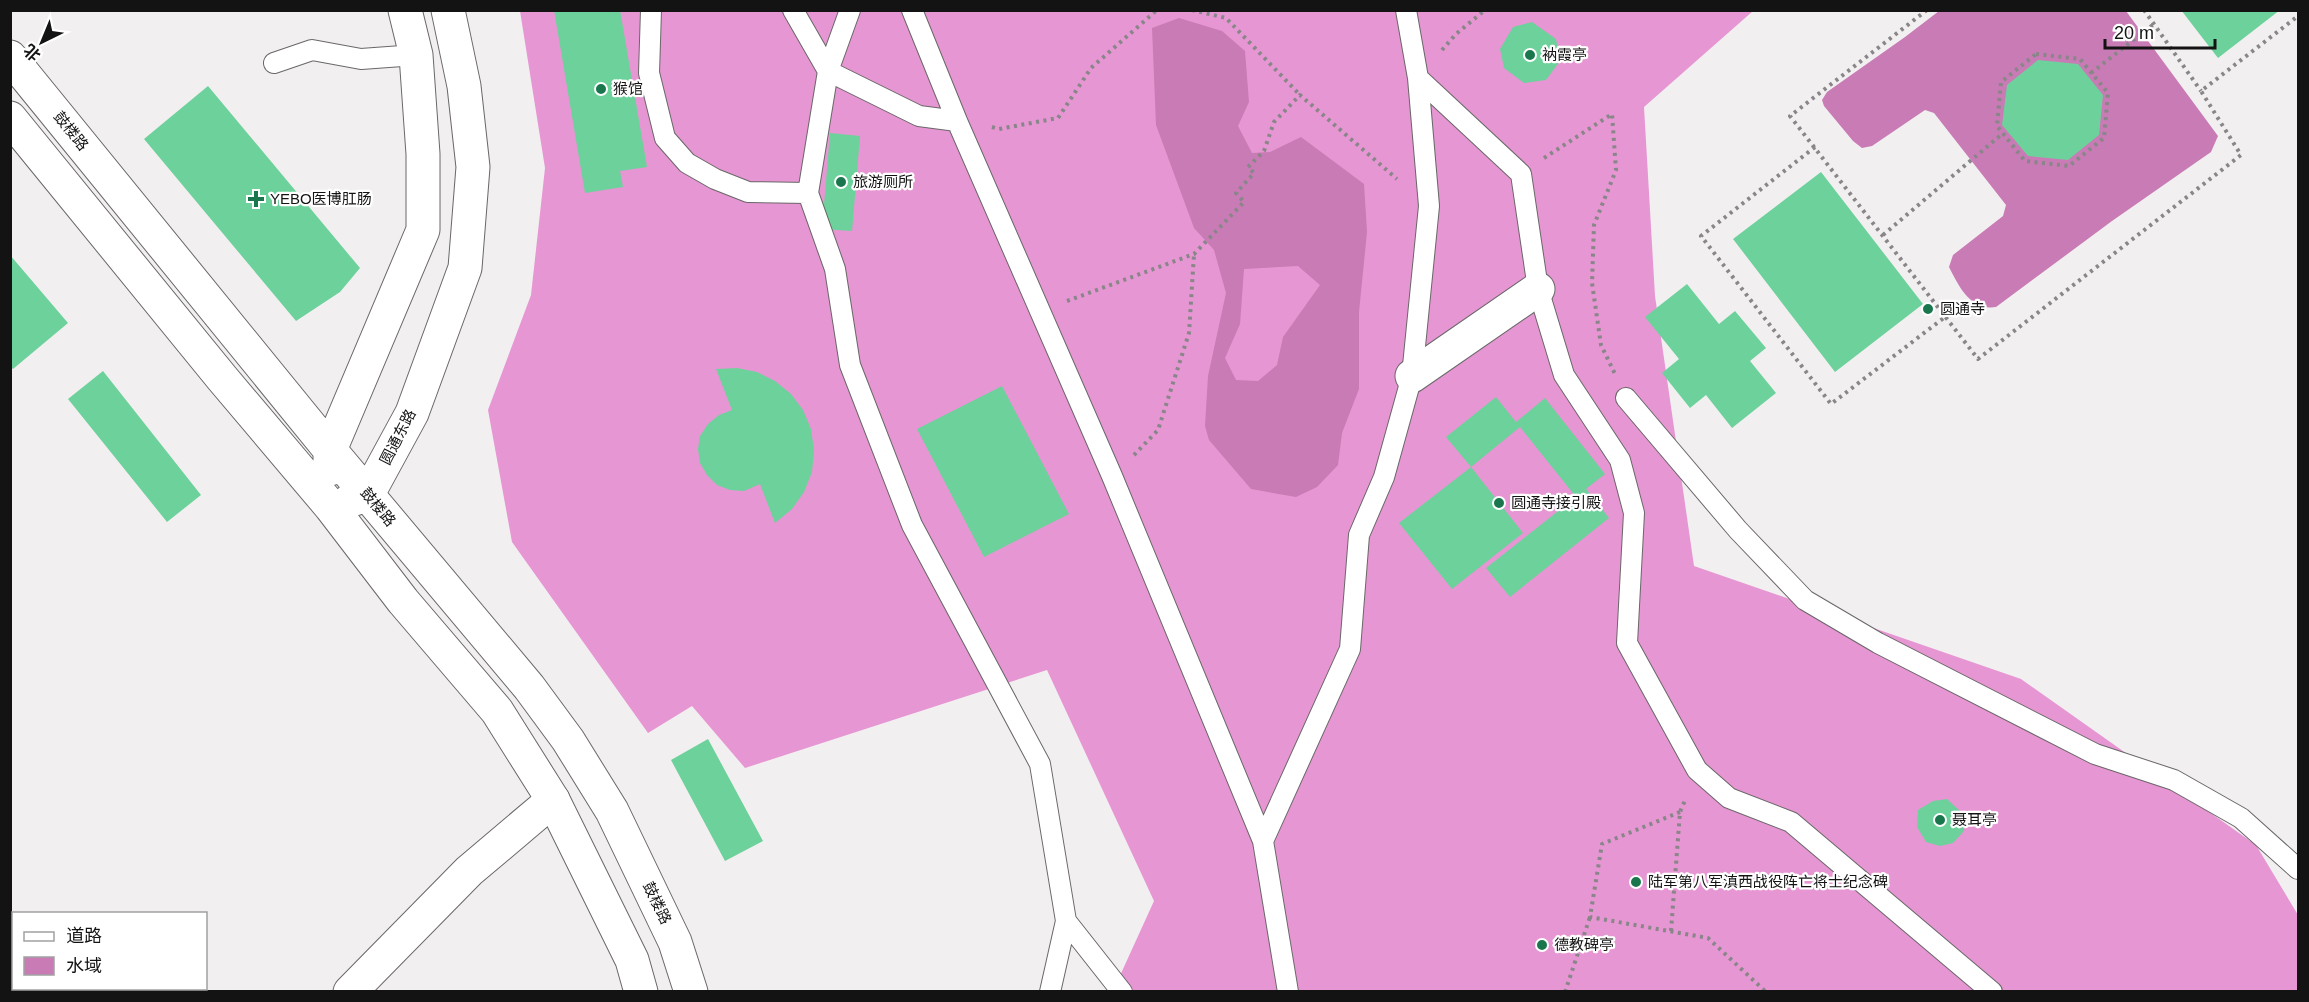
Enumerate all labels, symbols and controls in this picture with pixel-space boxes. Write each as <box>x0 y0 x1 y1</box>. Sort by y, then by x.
north arrow <box>12 12 72 72</box>
scale bar <box>2105 12 2214 50</box>
text: 20 m <box>2114 23 2154 43</box>
text: 北 <box>20 41 44 64</box>
place label: 衲霞亭 <box>1542 46 1587 63</box>
marker: 衲霞亭 <box>1523 48 1537 62</box>
place label: 猴馆 <box>613 80 643 97</box>
marker: 猴馆 <box>594 82 608 96</box>
street label: 鼓楼路 <box>51 108 92 154</box>
place label: 旅游厕所 <box>853 173 913 190</box>
marker: 旅游厕所 <box>834 175 848 189</box>
marker: YEBO医博肛肠 <box>247 190 265 208</box>
place label: YEBO医博肛肠 <box>270 190 372 207</box>
place label: 圆通寺 <box>1940 300 1985 317</box>
marker: 圆通寺 <box>1921 302 1935 316</box>
street label: 圆通东路 <box>376 406 419 467</box>
street label: 鼓楼路 <box>357 484 399 529</box>
place label: 圆通寺接引殿 <box>1511 494 1601 511</box>
marker: 圆通寺接引殿 <box>1492 496 1506 510</box>
place label: 聂耳亭 <box>1952 811 1997 828</box>
marker: 聂耳亭 <box>1933 813 1947 827</box>
place label: 陆军第八军滇西战役阵亡将士纪念碑 <box>1648 873 1888 890</box>
marker: 陆军第八军滇西战役阵亡将士纪念碑 <box>1629 875 1643 889</box>
street label: 鼓楼路 <box>640 879 675 927</box>
legend <box>12 912 207 990</box>
text: 道路 <box>66 926 102 946</box>
place label: 德教碑亭 <box>1554 936 1614 953</box>
marker: 德教碑亭 <box>1535 938 1549 952</box>
text: 水域 <box>66 956 102 976</box>

